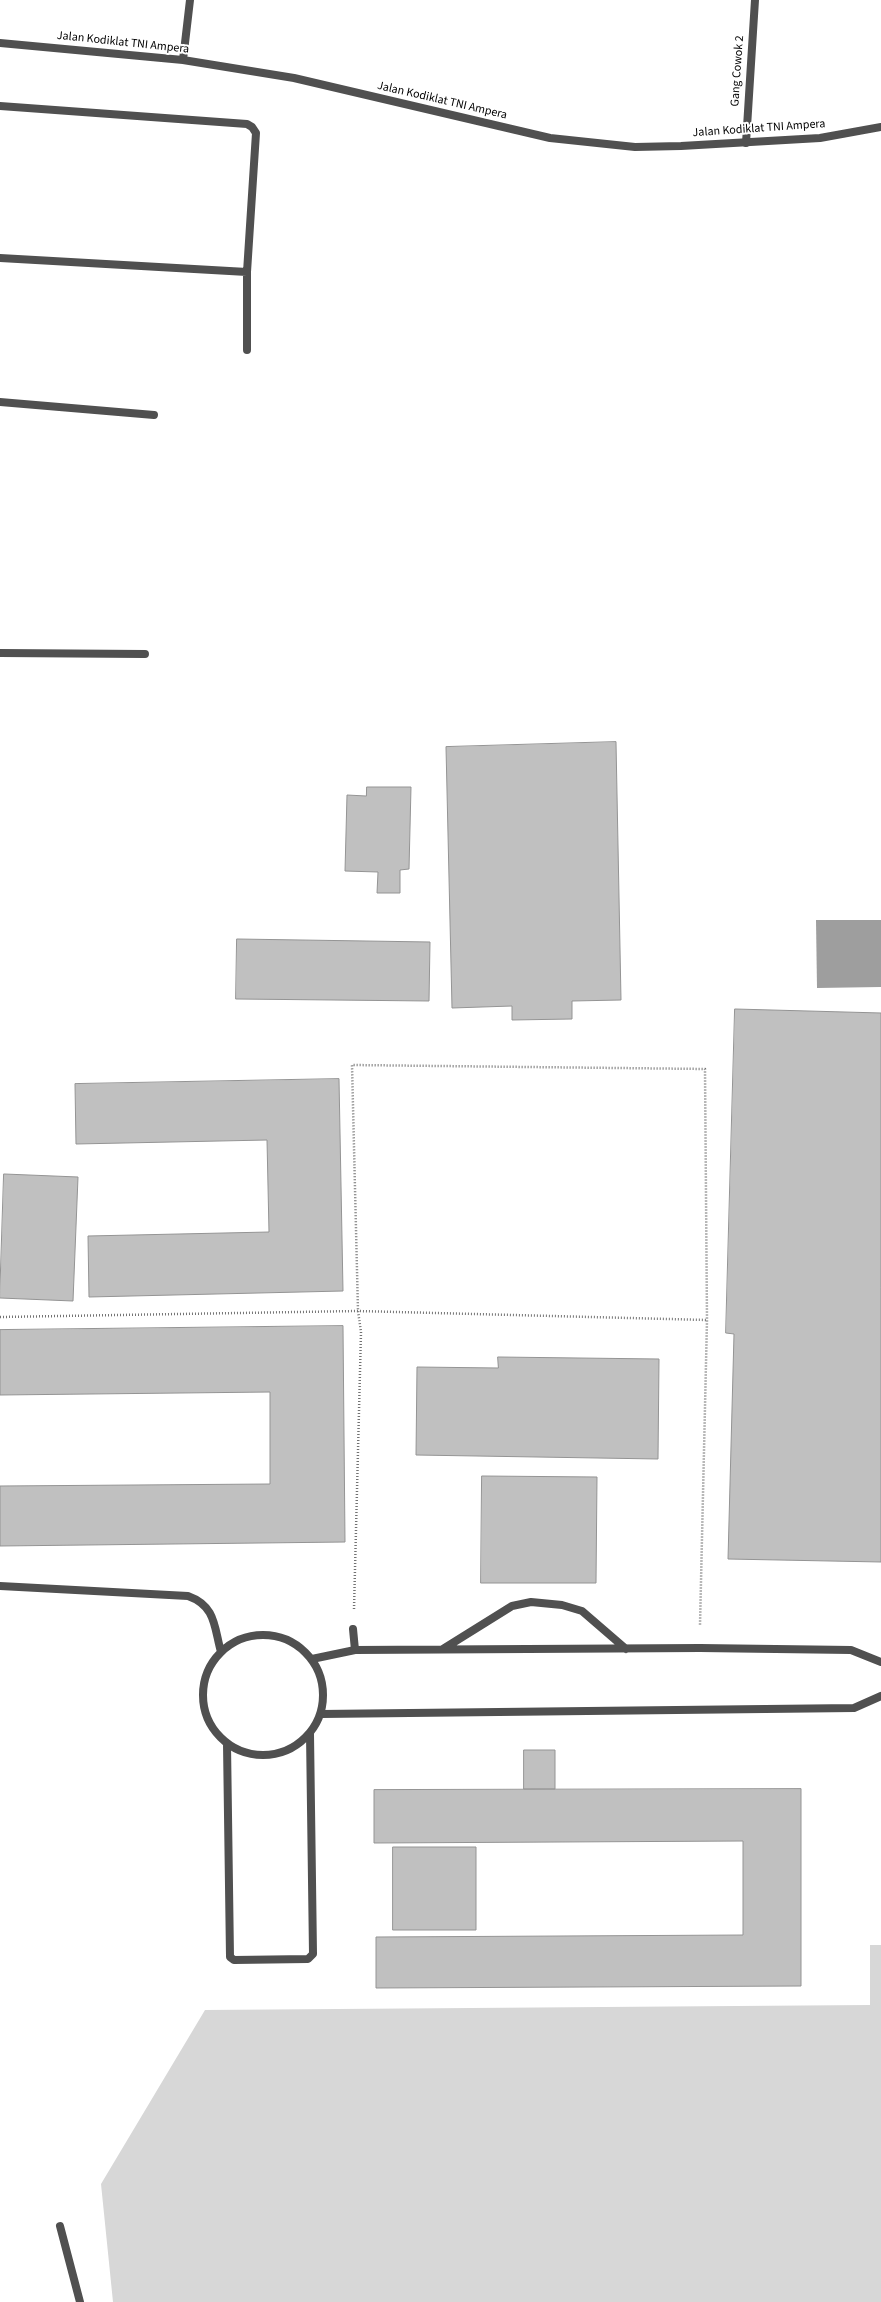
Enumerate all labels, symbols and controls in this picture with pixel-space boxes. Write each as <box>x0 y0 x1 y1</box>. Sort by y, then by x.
street label: Jalan Kodiklat TNI Ampera <box>56 29 190 57</box>
street label: Gang Cowok 2 <box>728 35 748 107</box>
street label: Jalan Kodiklat TNI Ampera <box>376 79 508 123</box>
street label: Jalan Kodiklat TNI Ampera <box>692 117 826 141</box>

